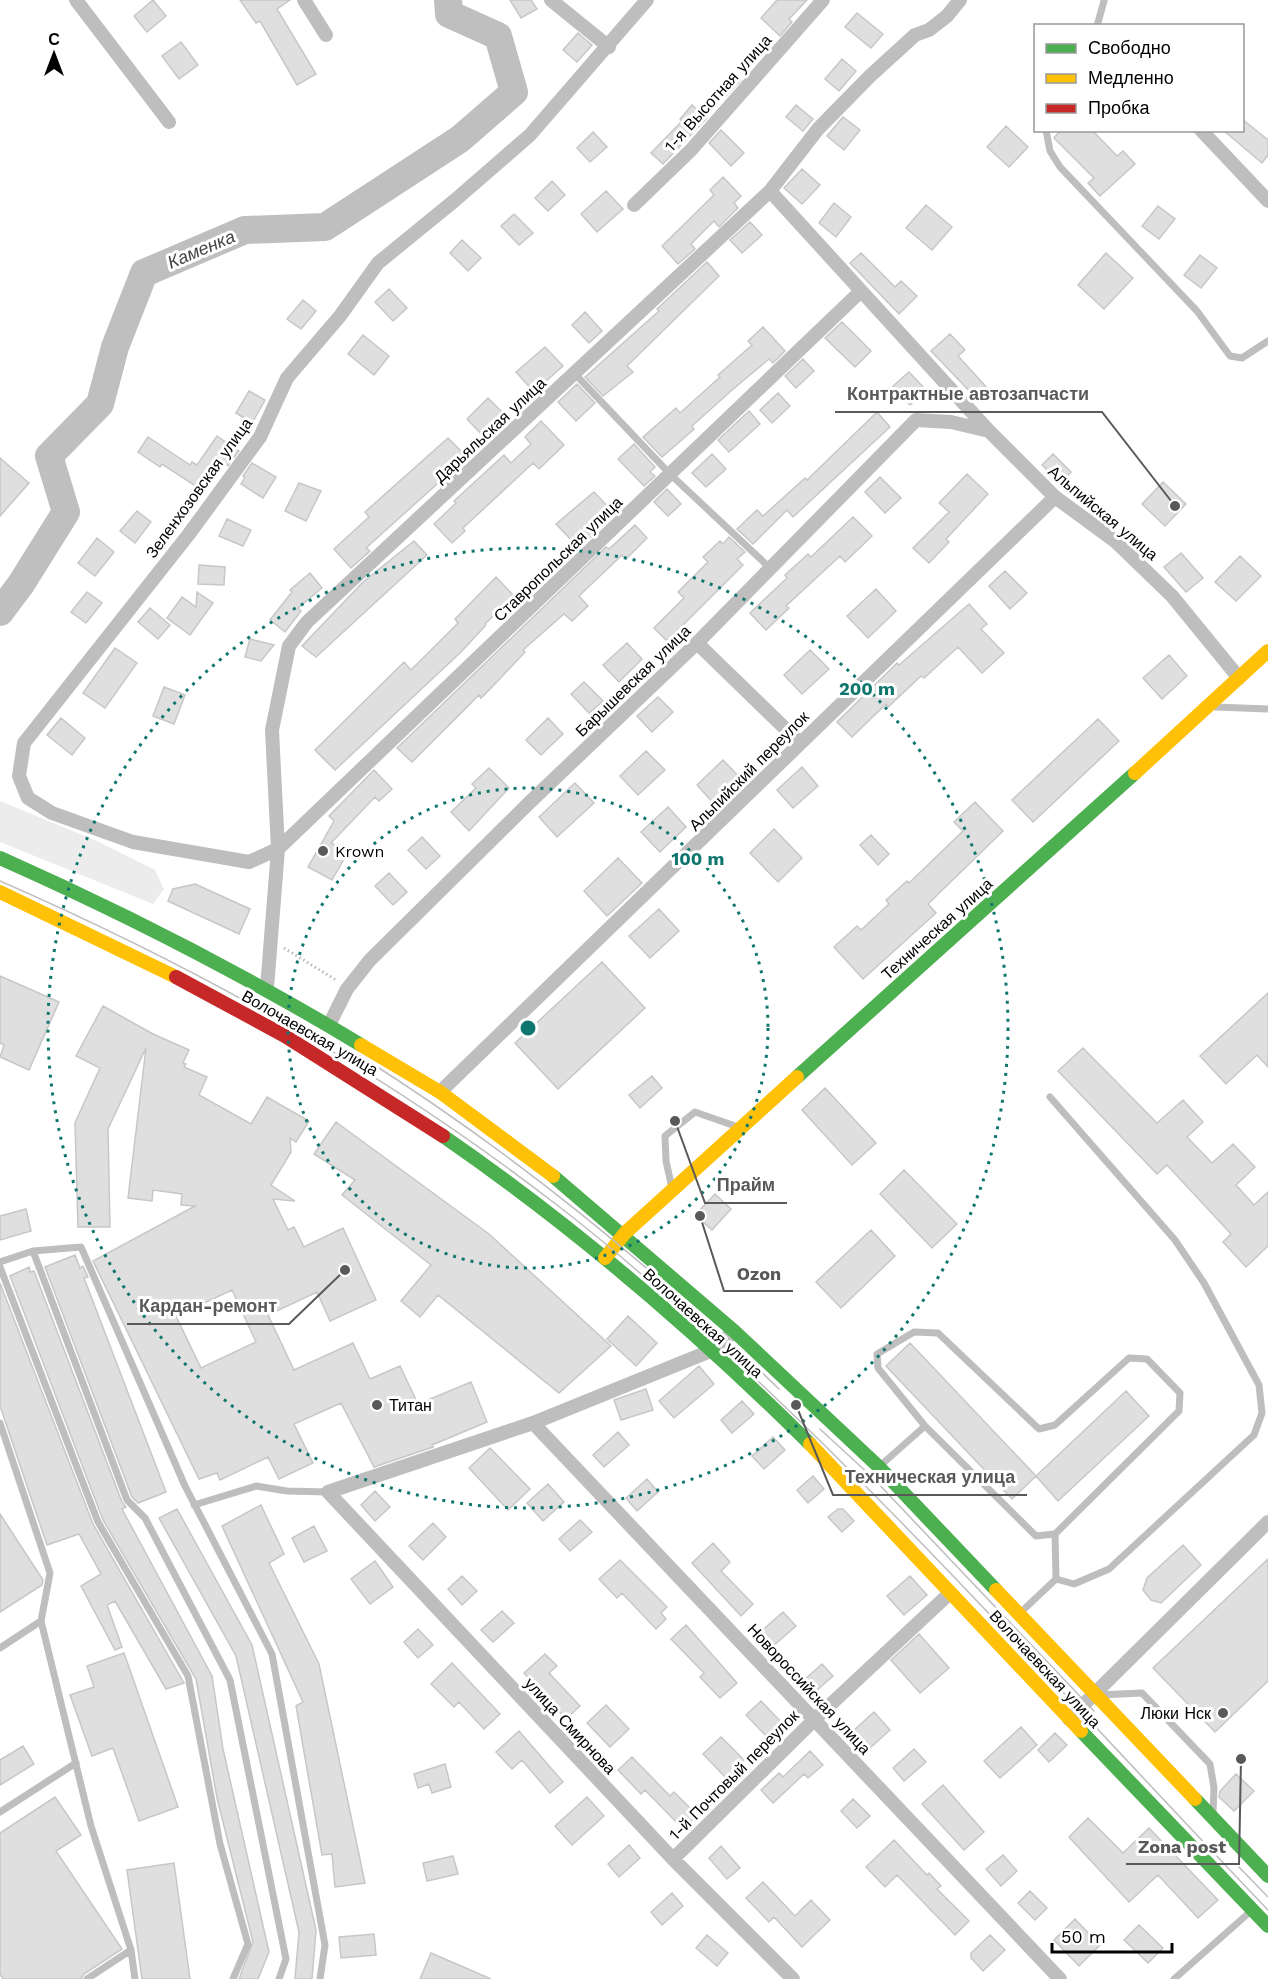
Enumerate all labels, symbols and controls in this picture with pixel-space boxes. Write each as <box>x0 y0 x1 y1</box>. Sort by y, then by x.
north arrow <box>24 24 84 84</box>
legend <box>1034 24 1244 132</box>
text: С <box>48 30 60 49</box>
street label: 1-я Высотная улица <box>661 31 776 155</box>
text: Свободно <box>1088 37 1171 58</box>
text: Медленно <box>1088 67 1174 88</box>
text: Пробка <box>1088 97 1151 118</box>
water label: Каменка <box>164 225 238 273</box>
street label: Дарьяльская улица <box>430 373 550 487</box>
callout: Контрактные автозапчасти <box>835 376 1102 412</box>
text: Контрактные автозапчасти <box>847 383 1089 404</box>
street label: Зеленхозовская улица <box>142 414 256 562</box>
street label: Альпийская улица <box>1044 462 1162 564</box>
street label: Ставропольская улица <box>490 493 626 625</box>
street label: Барышевская улица <box>572 621 694 741</box>
text: 200 m <box>839 678 895 699</box>
street label: Альпийский переулок <box>685 706 814 835</box>
place label: Krown <box>335 842 384 861</box>
marker: Krown <box>316 844 330 858</box>
text: 100 m <box>671 848 725 869</box>
street label: Техническая улица <box>878 874 996 984</box>
street label: Волочаевская улица <box>239 986 382 1080</box>
centre of rings <box>518 1018 538 1038</box>
callout: Прайм <box>705 1167 787 1203</box>
text: Прайм <box>717 1174 775 1195</box>
callout: Ozon <box>724 1255 793 1291</box>
text: Ozon <box>737 1263 781 1284</box>
street label: Волочаевская улица <box>639 1264 767 1382</box>
callout: Кардан-ремонт <box>127 1288 289 1324</box>
text: Кардан-ремонт <box>139 1295 277 1316</box>
place label: Титан <box>389 1396 432 1415</box>
marker: Титан <box>370 1398 384 1412</box>
callout: Техническая улица <box>833 1459 1027 1495</box>
text: Техническая улица <box>845 1466 1016 1487</box>
street label: Волочаевская улица <box>986 1606 1105 1732</box>
street label: Новороссийская улица <box>744 1620 875 1758</box>
street label: улица Смирнова <box>520 1674 620 1778</box>
place label: Люки Нск <box>1141 1704 1212 1723</box>
street label: 1-й Почтовый переулок <box>665 1705 804 1844</box>
marker: Люки Нск <box>1216 1706 1230 1720</box>
callout: Zona post <box>1126 1828 1239 1864</box>
text: Zona post <box>1138 1836 1226 1857</box>
scale bar <box>1052 1916 1172 1954</box>
text: 50 m <box>1061 1926 1106 1947</box>

